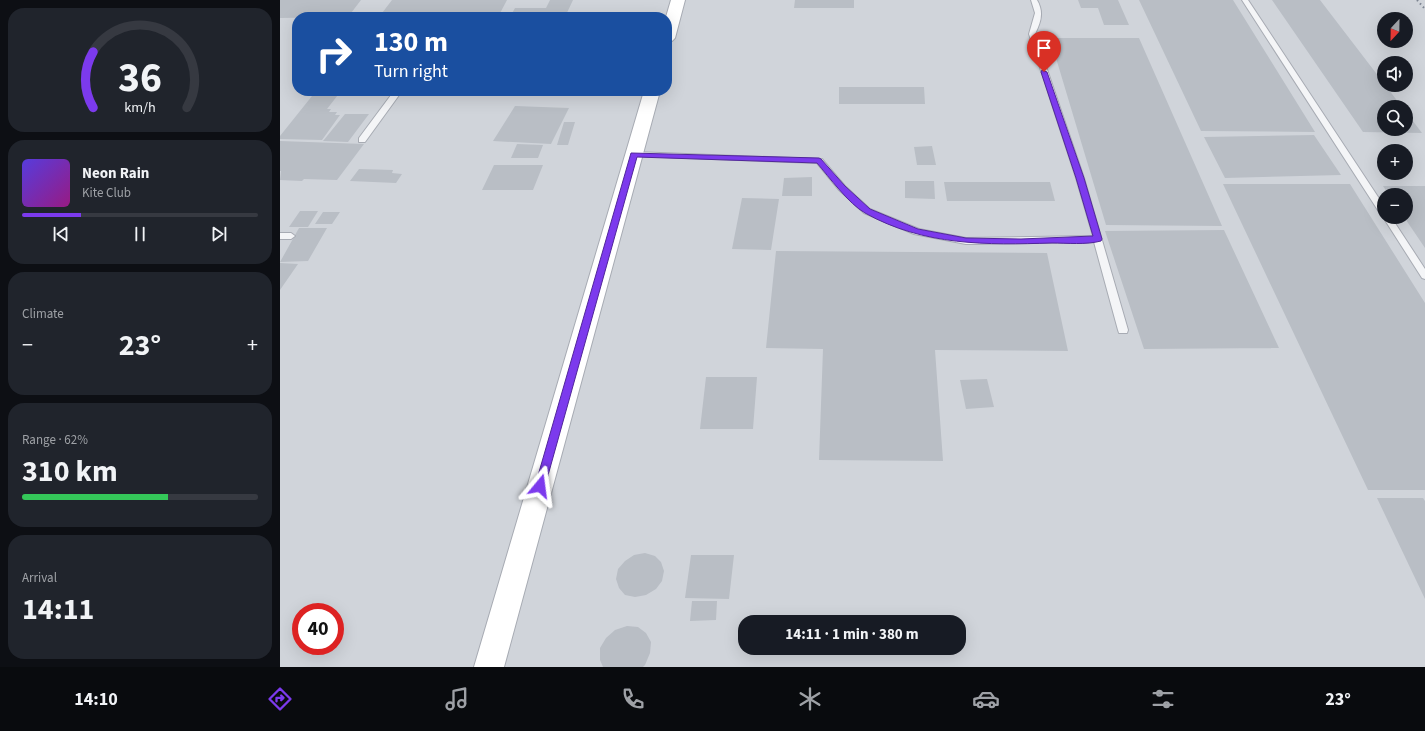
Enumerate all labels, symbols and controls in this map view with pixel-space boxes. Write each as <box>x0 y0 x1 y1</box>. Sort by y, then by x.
north arrow <box>1377 12 1413 48</box>
map controls <box>1377 12 1413 224</box>
text: 130 m <box>374 22 448 62</box>
icon: right <box>308 28 360 80</box>
pin <box>1027 31 1061 72</box>
icon: arrive <box>1033 37 1055 59</box>
text: 36 <box>118 48 162 108</box>
button: sound <box>1377 56 1413 92</box>
text: Turn right <box>374 59 448 84</box>
text: km/h <box>124 96 156 117</box>
button: search <box>1377 100 1413 136</box>
button: + <box>1377 144 1413 180</box>
text: Neon Rain <box>82 163 149 184</box>
text: Kite Club <box>82 184 131 202</box>
button: − <box>1377 188 1413 224</box>
icon: previous <box>50 223 72 245</box>
icon: pause <box>129 223 151 245</box>
icon: next <box>208 223 230 245</box>
text: Climate <box>22 305 64 323</box>
text: 23° <box>119 324 161 367</box>
text: − <box>22 329 33 361</box>
text: + <box>247 329 258 361</box>
text: Range · 62% <box>22 431 88 449</box>
text: 310 km <box>22 450 118 493</box>
position arrow <box>519 465 561 507</box>
text: Arrival <box>22 569 57 587</box>
text: 14:11 <box>22 588 94 631</box>
speed limit sign: 40 <box>292 603 344 655</box>
text: 14:11 · 1 min · 380 m <box>785 624 919 645</box>
icon: directions <box>266 685 294 713</box>
icon: music <box>443 685 471 713</box>
icon: phone <box>619 685 647 713</box>
icon: climate <box>796 685 824 713</box>
icon: car <box>972 685 1000 713</box>
icon: filters <box>1149 685 1177 713</box>
text: 14:10 <box>74 687 118 712</box>
text: 23° <box>1325 687 1351 712</box>

